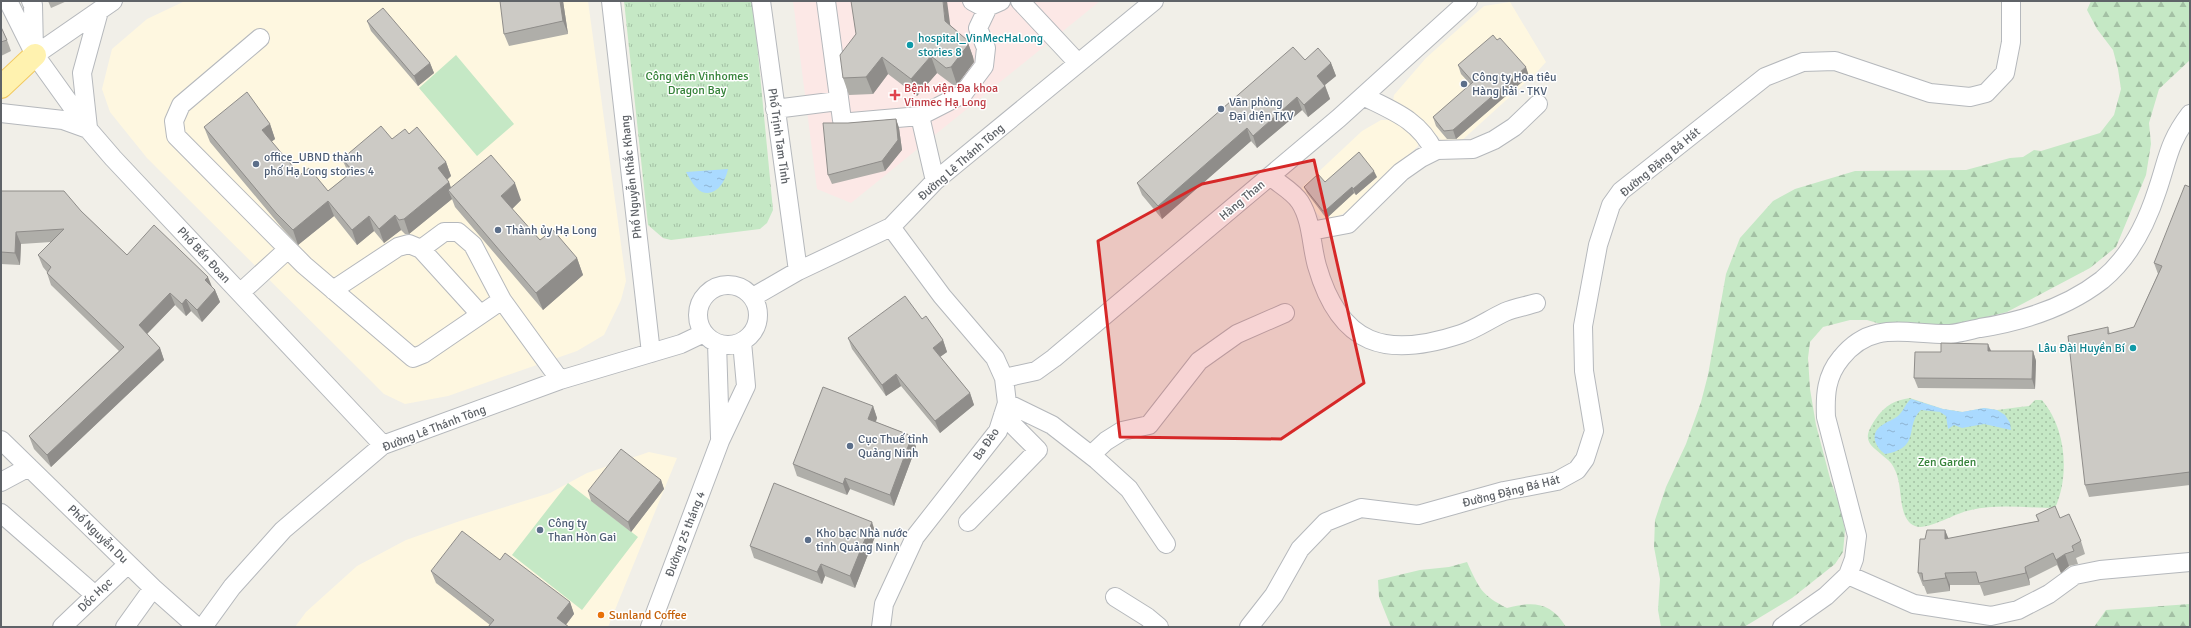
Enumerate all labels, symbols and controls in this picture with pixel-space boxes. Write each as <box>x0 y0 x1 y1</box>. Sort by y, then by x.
place label: hospital_VinMecHaLong stories 8 <box>918 31 1043 60</box>
marker: hospital_VinMecHaLong stories 8 <box>905 40 915 50</box>
park label: Công viên Vinhomes Dragon Bay <box>646 69 748 98</box>
place label: Công ty Hoa tiêu Hàng hải - TKV <box>1472 70 1557 99</box>
marker: Công ty Hoa tiêu Hàng hải - TKV <box>1459 79 1469 89</box>
place label: Bệnh viện Đa khoa Vinmec Hạ Long <box>904 81 998 110</box>
street label: Phố Trịnh Tam Tỉnh <box>764 87 793 185</box>
marker: Bệnh viện Đa khoa Vinmec Hạ Long <box>889 89 901 101</box>
place label: Văn phòng Đại diện TKV <box>1229 95 1294 124</box>
marker: Văn phòng Đại diện TKV <box>1216 104 1226 114</box>
street label: Phố Nguyễn Khắc Khang <box>618 114 645 240</box>
street label: Đường Lê Thánh Tông <box>915 121 1008 204</box>
street label: Đường Đặng Bá Hát <box>1617 124 1703 200</box>
place label: office_UBND thành phố Hạ Long stories 4 <box>264 150 375 179</box>
marker: office_UBND thành phố Hạ Long stories 4 <box>251 159 261 169</box>
street label: Hàng Than <box>1217 177 1268 224</box>
place label: Thành ủy Hạ Long <box>506 223 597 238</box>
street label: Phố Bến Đoan <box>174 224 234 287</box>
marker: Thành ủy Hạ Long <box>493 225 503 235</box>
place label: Lâu Đài Huyền Bí <box>2038 341 2126 356</box>
marker: Lâu Đài Huyền Bí <box>2128 343 2138 353</box>
street label: Đường Lê Thánh Tông <box>380 402 488 455</box>
street label: Ba Đèo <box>970 425 1003 463</box>
place label: Cục Thuế tỉnh Quảng Ninh <box>858 432 928 461</box>
marker: Cục Thuế tỉnh Quảng Ninh <box>845 441 855 451</box>
park label: Zen Garden <box>1918 455 1976 470</box>
street label: Đường Đặng Bá Hát <box>1461 472 1561 511</box>
street label: Đường 25 tháng 4 <box>662 489 709 579</box>
street label: Phố Nguyễn Du <box>64 502 131 567</box>
place label: Công ty Than Hòn Gai <box>548 516 616 545</box>
marker: Công ty Than Hòn Gai <box>535 525 545 535</box>
place label: Kho bạc Nhà nước tỉnh Quảng Ninh <box>816 526 908 555</box>
marker: Kho bạc Nhà nước tỉnh Quảng Ninh <box>803 535 813 545</box>
street label: Dốc Học <box>75 575 116 615</box>
place label: Sunland Coffee <box>609 608 687 623</box>
marker: Sunland Coffee <box>596 610 606 620</box>

